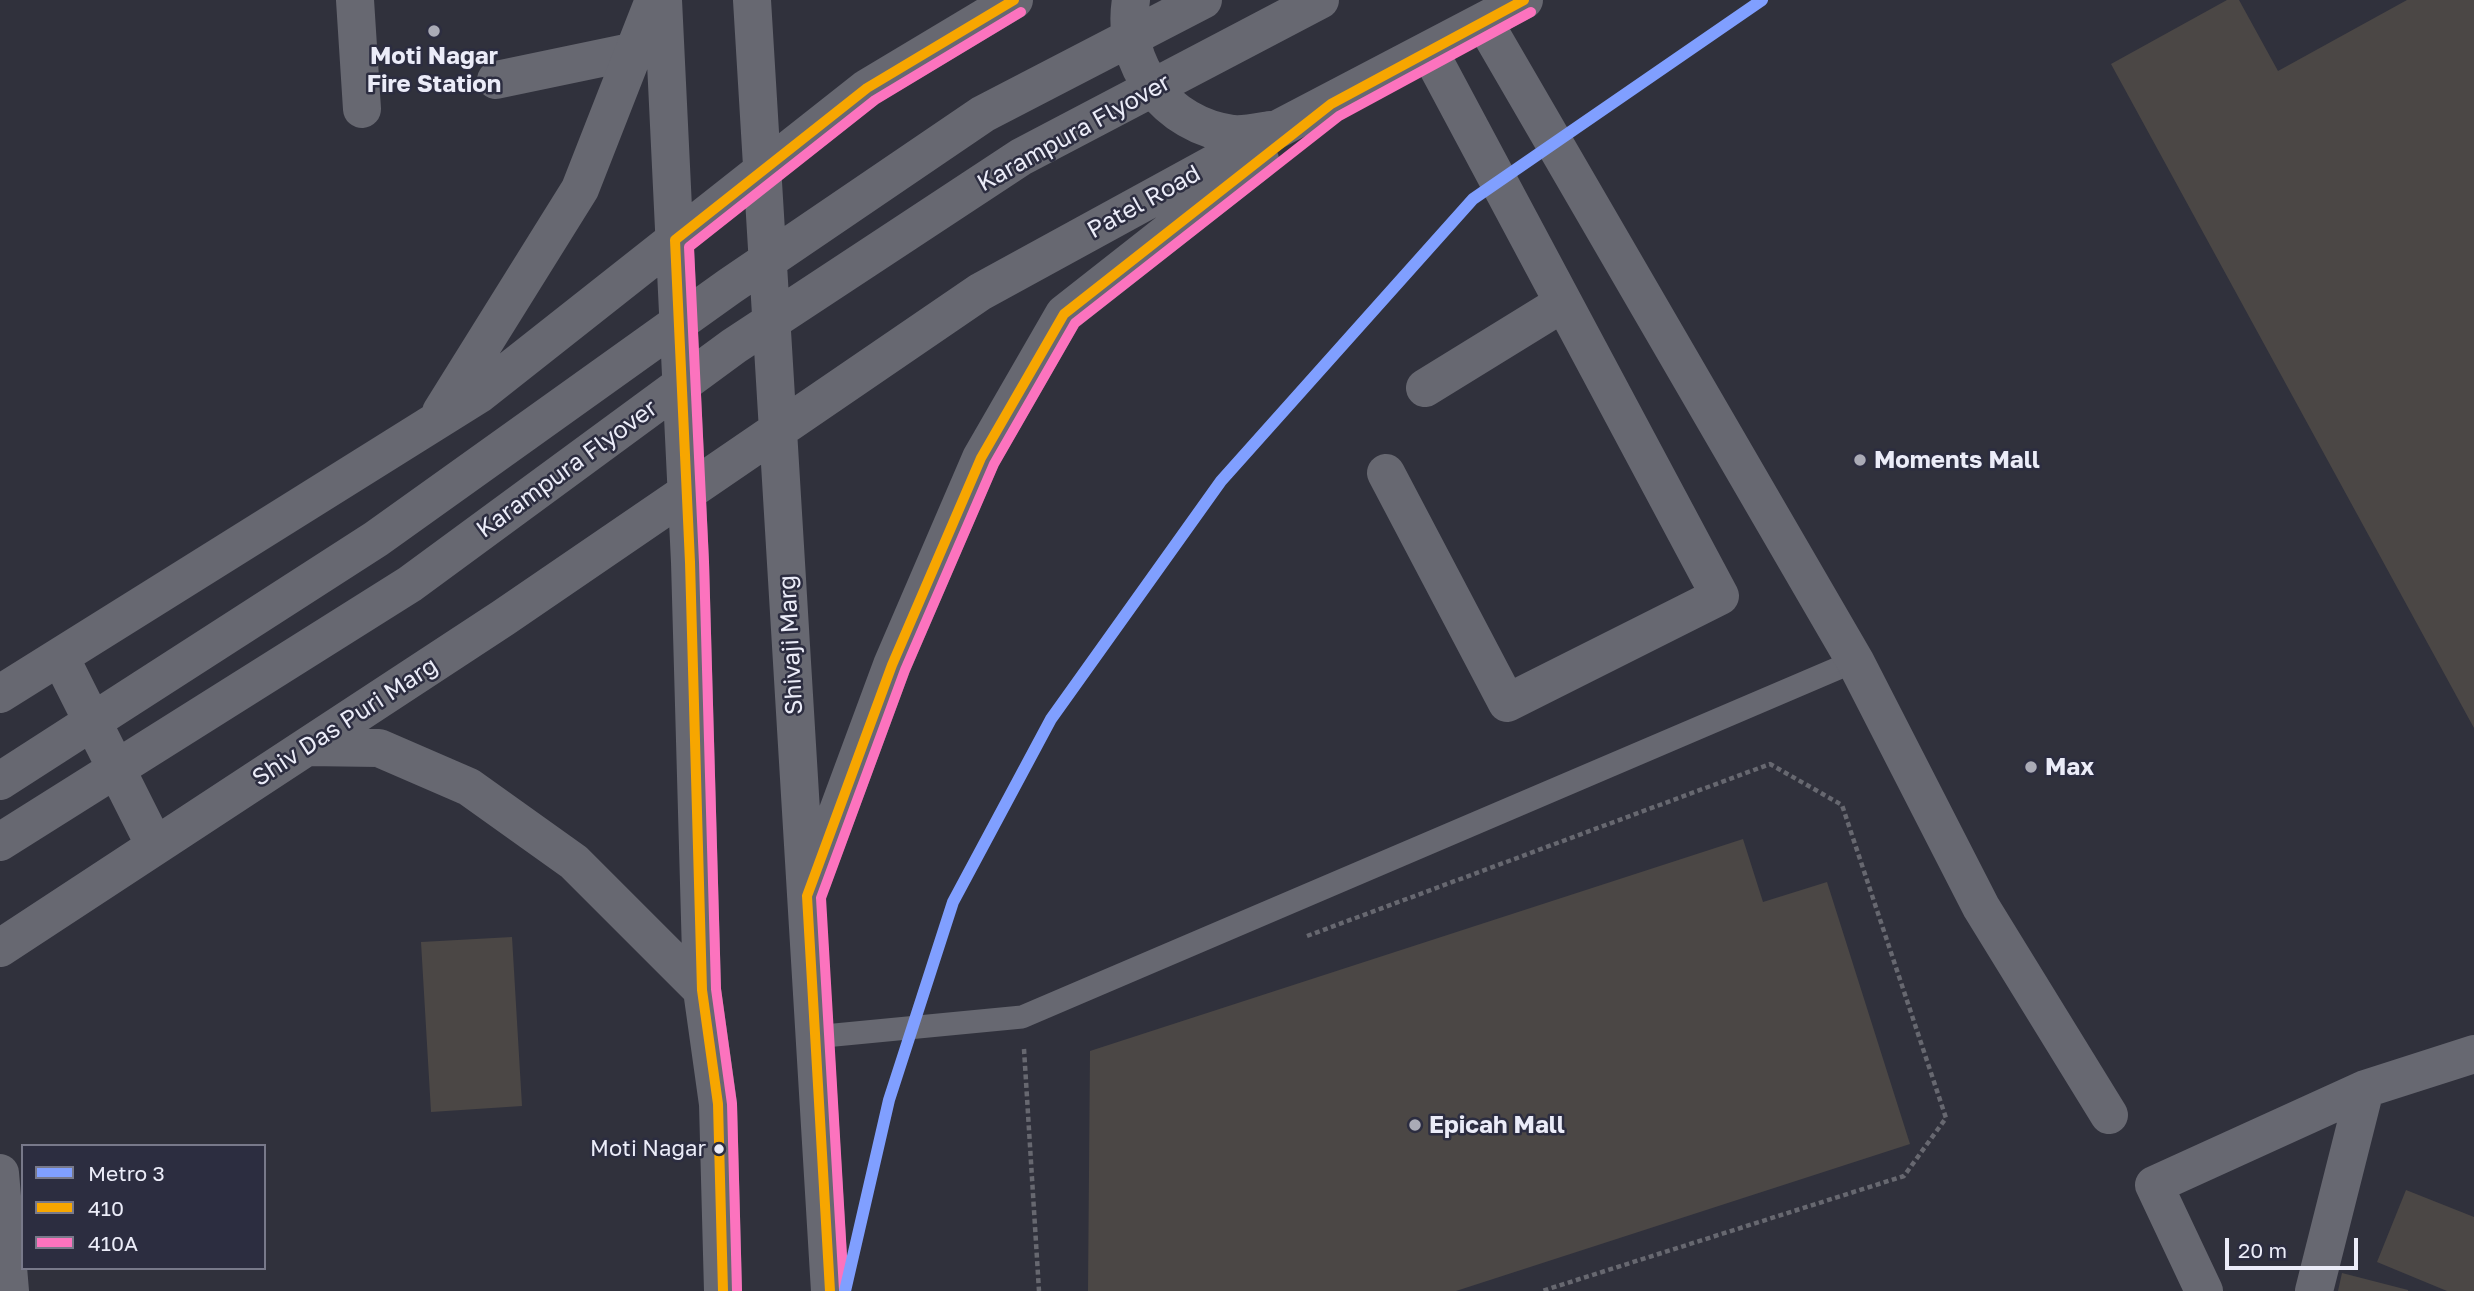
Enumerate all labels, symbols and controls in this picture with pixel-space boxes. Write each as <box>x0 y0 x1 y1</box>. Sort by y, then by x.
marker: Moti Nagar Fire Station <box>426 23 442 39</box>
place label: Moti Nagar Fire Station <box>367 42 501 98</box>
street label: Karampura Flyover <box>972 68 1176 198</box>
street label: Patel Road <box>1082 159 1206 245</box>
street label: Karampura Flyover <box>471 394 663 544</box>
place label: Moments Mall <box>1874 446 2040 474</box>
marker: Moments Mall <box>1852 452 1868 468</box>
street label: Shivaji Marg <box>773 574 809 716</box>
street label: Shiv Das Puri Marg <box>247 651 443 793</box>
place label: Max <box>2045 753 2094 781</box>
marker: Max <box>2023 759 2039 775</box>
place label: Epicah Mall <box>1429 1111 1565 1139</box>
marker: Epicah Mall <box>1407 1117 1423 1133</box>
place label: Moti Nagar <box>590 1136 706 1162</box>
marker: Moti Nagar <box>712 1142 726 1156</box>
legend <box>21 1144 266 1270</box>
text: Metro 3 <box>88 1160 165 1186</box>
text: 410 <box>88 1195 124 1221</box>
scale bar <box>2229 1224 2362 1268</box>
text: 410A <box>88 1230 138 1256</box>
text: 20 m <box>2238 1237 2287 1263</box>

